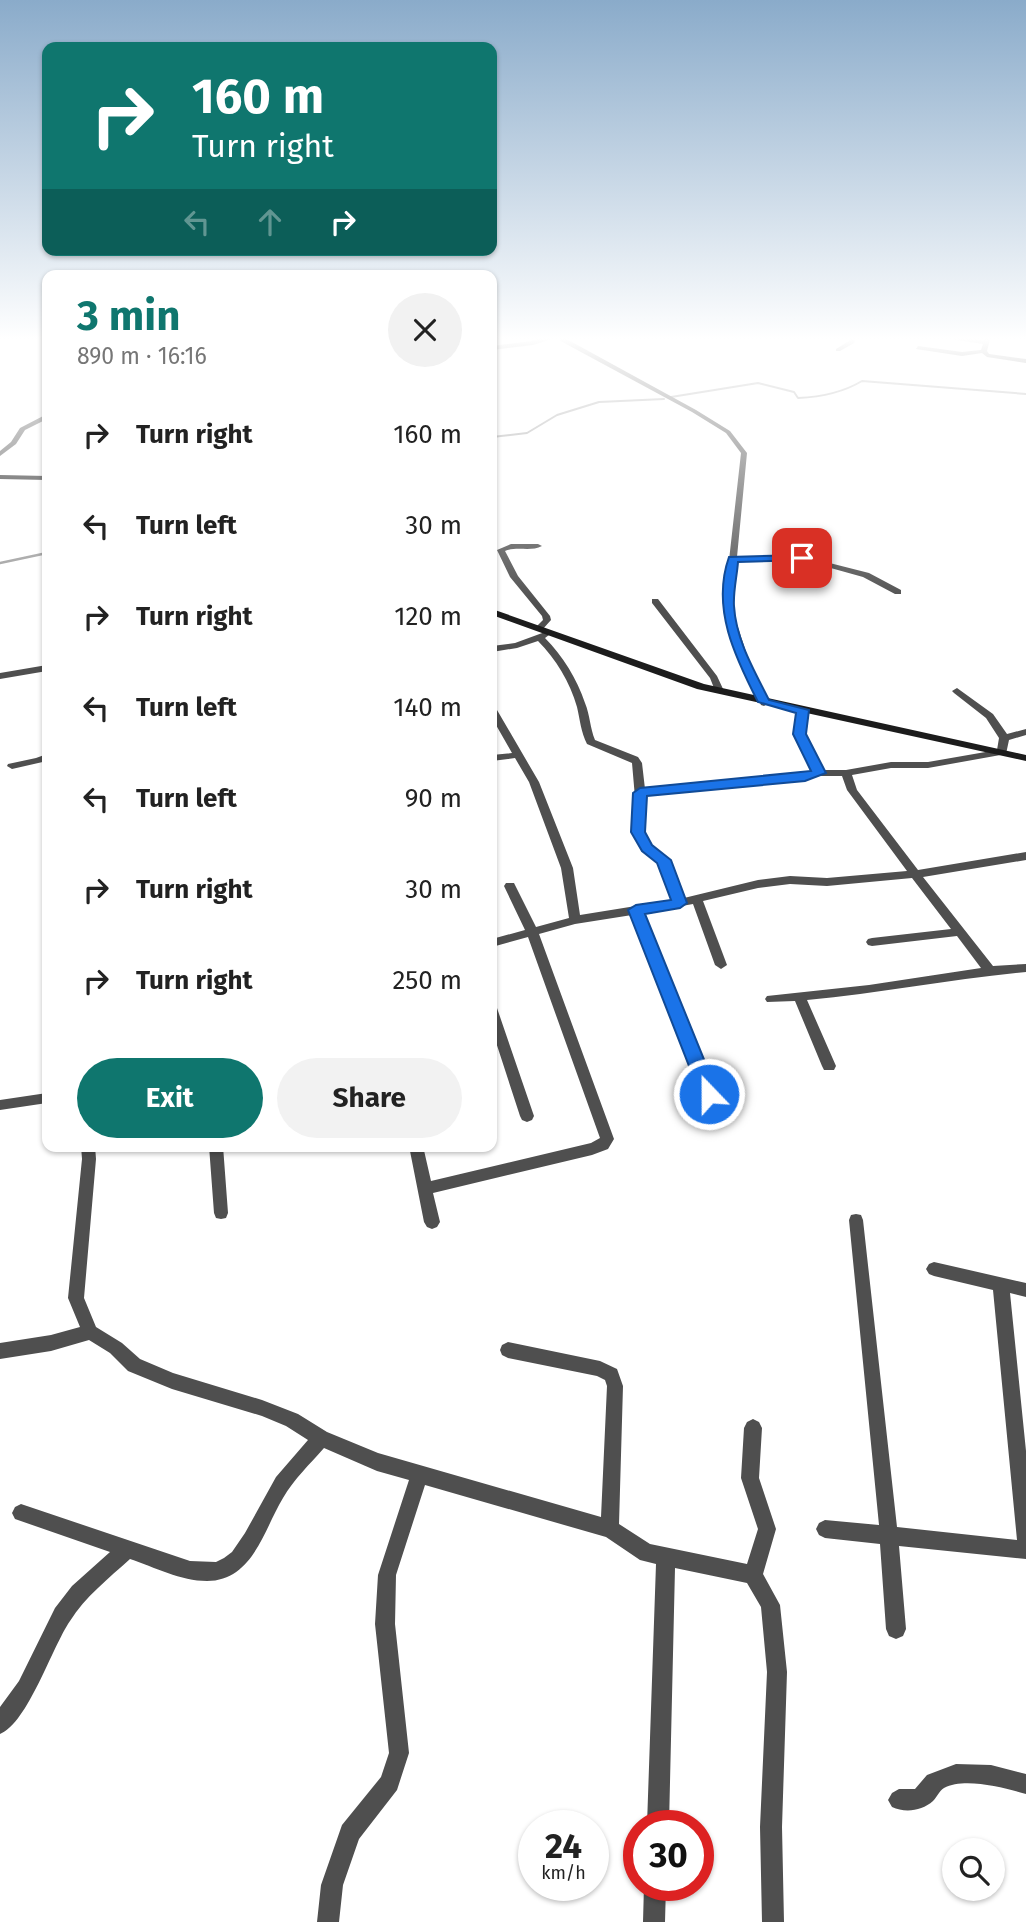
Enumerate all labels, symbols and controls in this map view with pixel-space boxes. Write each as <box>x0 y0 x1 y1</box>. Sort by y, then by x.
text: 160 m <box>192 67 324 126</box>
icon: right <box>77 70 168 161</box>
text: Turn right <box>192 127 334 165</box>
icon: left <box>178 203 216 241</box>
icon: ahead <box>251 203 289 241</box>
icon: right <box>324 203 362 241</box>
text: 3 min <box>77 291 180 341</box>
button: close <box>388 293 462 367</box>
text: 890 m · 16:16 <box>77 342 207 370</box>
icon: right <box>77 416 115 454</box>
text: Turn right <box>136 419 253 450</box>
text: 160 m <box>393 419 462 450</box>
icon: left <box>77 507 115 545</box>
text: Turn left <box>136 510 237 541</box>
text: 30 m <box>405 510 462 541</box>
pin <box>772 528 832 588</box>
icon: arrive <box>783 539 821 577</box>
icon: right <box>77 598 115 636</box>
text: Turn right <box>136 601 253 632</box>
text: 120 m <box>394 601 462 632</box>
icon: left <box>77 689 115 727</box>
text: Turn left <box>136 692 237 723</box>
text: 140 m <box>393 692 462 723</box>
icon: left <box>77 780 115 818</box>
text: Turn left <box>136 783 237 814</box>
text: 90 m <box>405 783 462 814</box>
icon: right <box>77 871 115 909</box>
text: Turn right <box>136 874 253 905</box>
text: 30 m <box>405 874 462 905</box>
icon: right <box>77 962 115 1000</box>
text: Turn right <box>136 965 253 996</box>
text: 250 m <box>392 965 462 996</box>
position arrow <box>672 1057 746 1131</box>
button: Exit <box>77 1058 263 1138</box>
button: Share <box>277 1058 462 1138</box>
speed limit sign: 30 <box>623 1810 714 1901</box>
text: 24 <box>545 1825 582 1867</box>
map controls <box>942 1838 1005 1901</box>
button: search <box>942 1838 1005 1901</box>
text: km/h <box>541 1862 586 1884</box>

